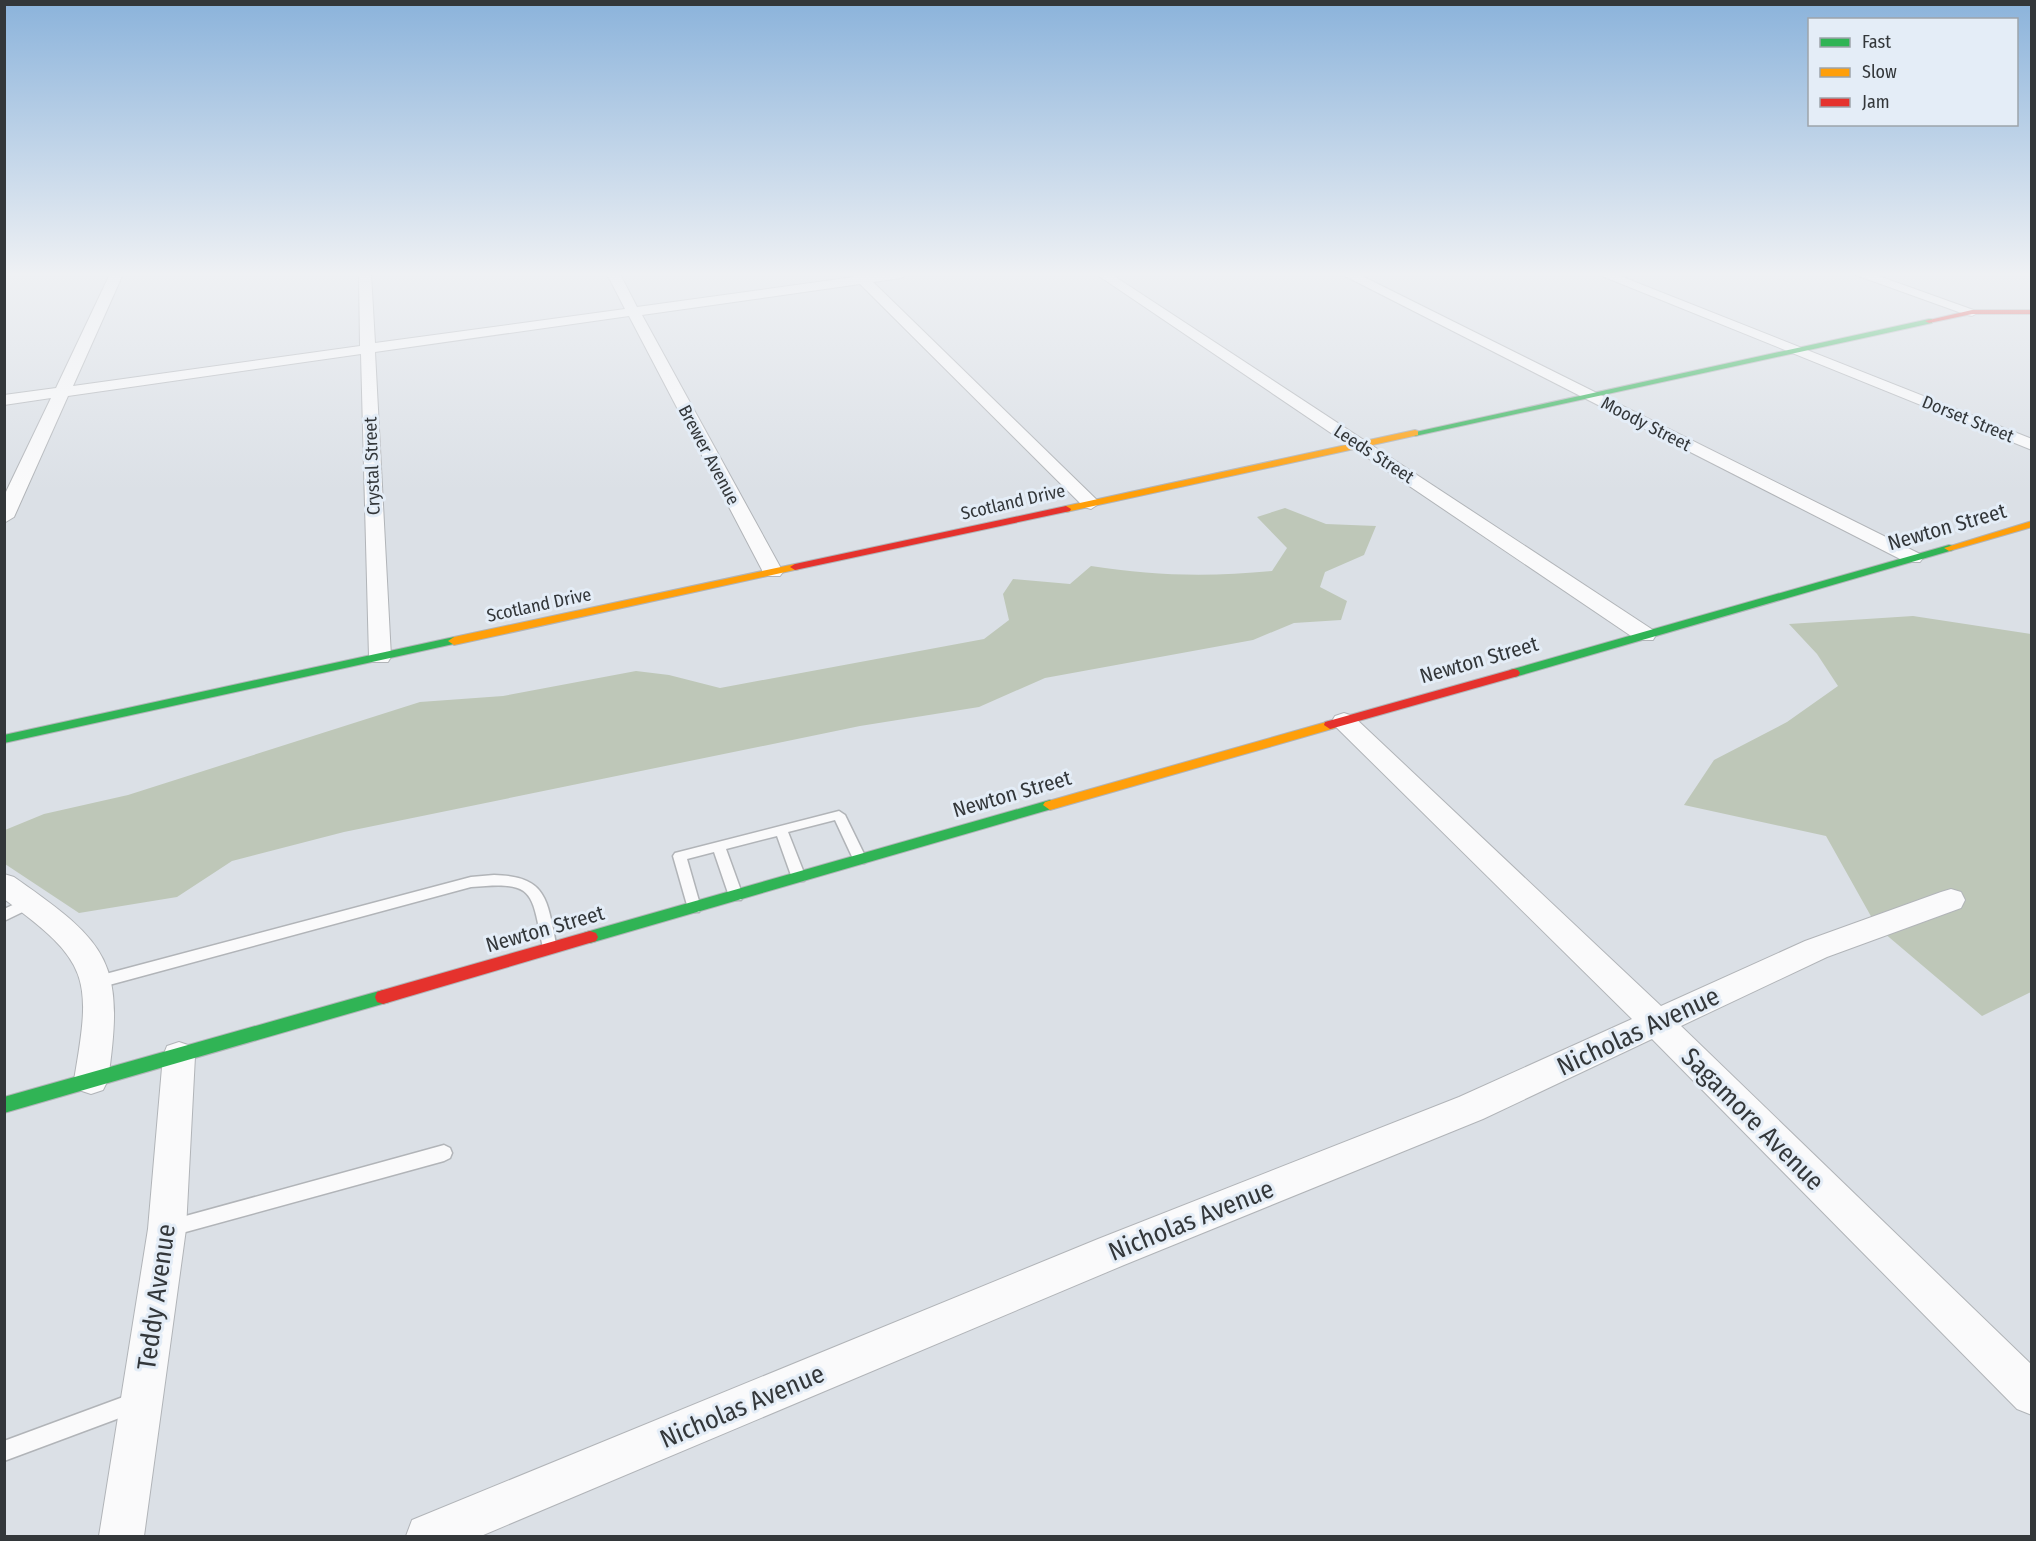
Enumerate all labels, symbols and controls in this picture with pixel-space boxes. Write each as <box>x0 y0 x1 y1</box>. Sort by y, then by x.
legend <box>1808 18 2018 126</box>
text: Fast <box>1862 31 1891 53</box>
text: Slow <box>1862 61 1897 83</box>
text: Jam <box>1862 91 1890 113</box>
street label: Dorset Street <box>1919 391 2017 447</box>
street label: Moody Street <box>1597 392 1695 456</box>
street label: Brewer Avenue <box>674 401 745 509</box>
street label: Crystal Street <box>359 416 385 516</box>
street label: Leeds Street <box>1330 420 1418 488</box>
street label: Scotland Drive <box>959 479 1067 525</box>
street label: Newton Street <box>1885 498 2009 556</box>
street label: Scotland Drive <box>485 583 593 627</box>
street label: Newton Street <box>1417 631 1541 689</box>
street label: Newton Street <box>950 765 1074 823</box>
street label: Newton Street <box>483 900 607 958</box>
street label: Nicholas Avenue <box>1552 980 1724 1083</box>
street label: Sagamore Avenue <box>1675 1042 1830 1197</box>
street label: Nicholas Avenue <box>1104 1173 1278 1268</box>
street label: Teddy Avenue <box>131 1222 182 1372</box>
street label: Nicholas Avenue <box>655 1358 829 1455</box>

